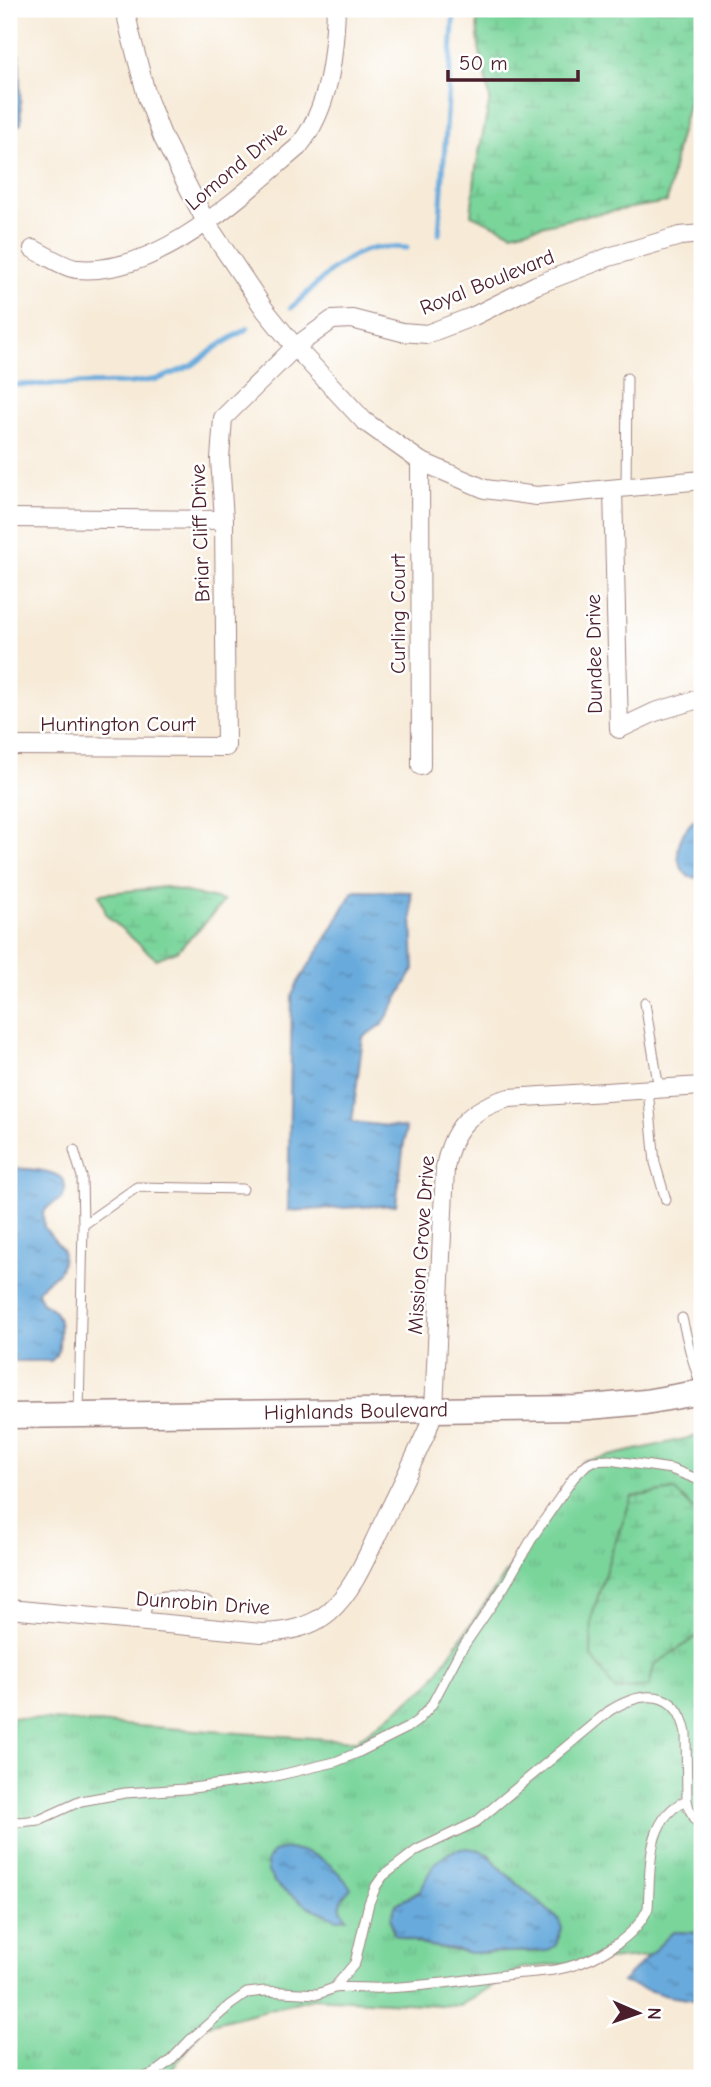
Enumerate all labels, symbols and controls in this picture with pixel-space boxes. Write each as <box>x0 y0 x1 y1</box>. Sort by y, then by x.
scale bar <box>448 38 578 82</box>
text: 50 m <box>459 51 508 75</box>
street label: Lomond Drive <box>181 117 291 215</box>
street label: Royal Boulevard <box>416 244 558 320</box>
street label: Briar Cliff Drive <box>186 463 214 603</box>
street label: Curling Court <box>386 553 410 674</box>
street label: Dundee Drive <box>581 594 607 714</box>
street label: Huntington Court <box>40 712 197 736</box>
street label: Mission Grove Drive <box>403 1155 439 1335</box>
street label: Highlands Boulevard <box>264 1397 448 1425</box>
street label: Dunrobin Drive <box>135 1586 271 1620</box>
north arrow <box>602 1979 672 2048</box>
text: N <box>643 2007 665 2020</box>

